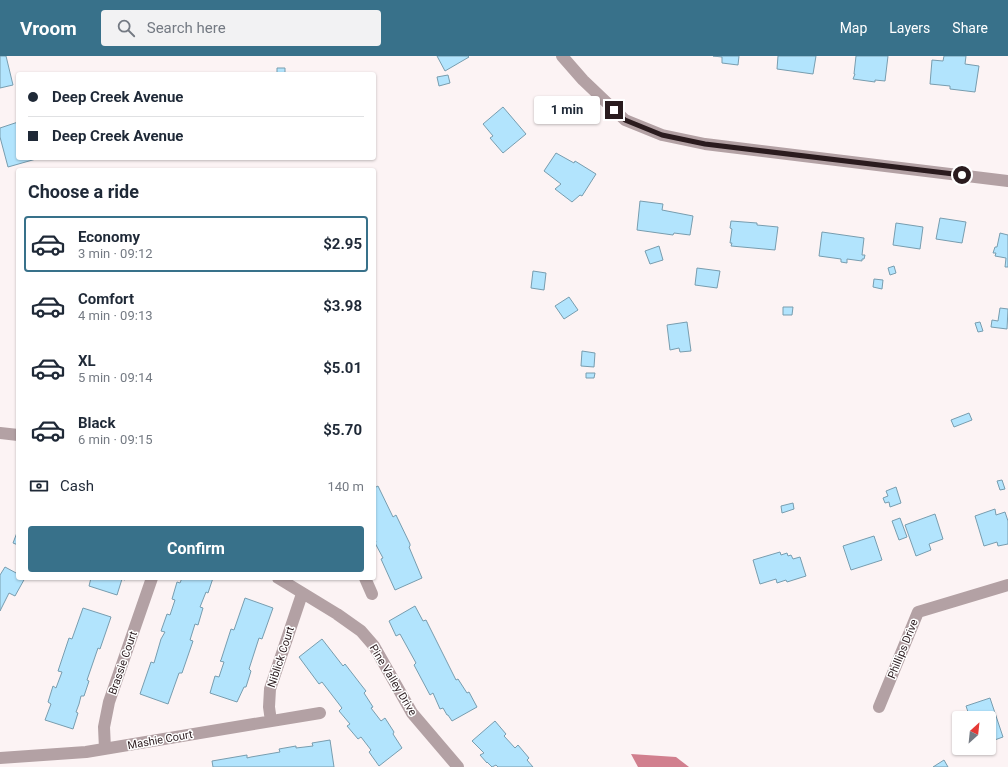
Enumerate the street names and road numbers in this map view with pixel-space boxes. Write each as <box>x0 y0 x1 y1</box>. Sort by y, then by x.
street label: Phillips Drive <box>885 617 921 681</box>
street label: Niblick Court <box>265 625 297 689</box>
street label: Brassie Court <box>106 629 140 696</box>
street label: Pine Valley Drive <box>367 642 419 718</box>
street label: Mashie Court <box>127 728 194 752</box>

